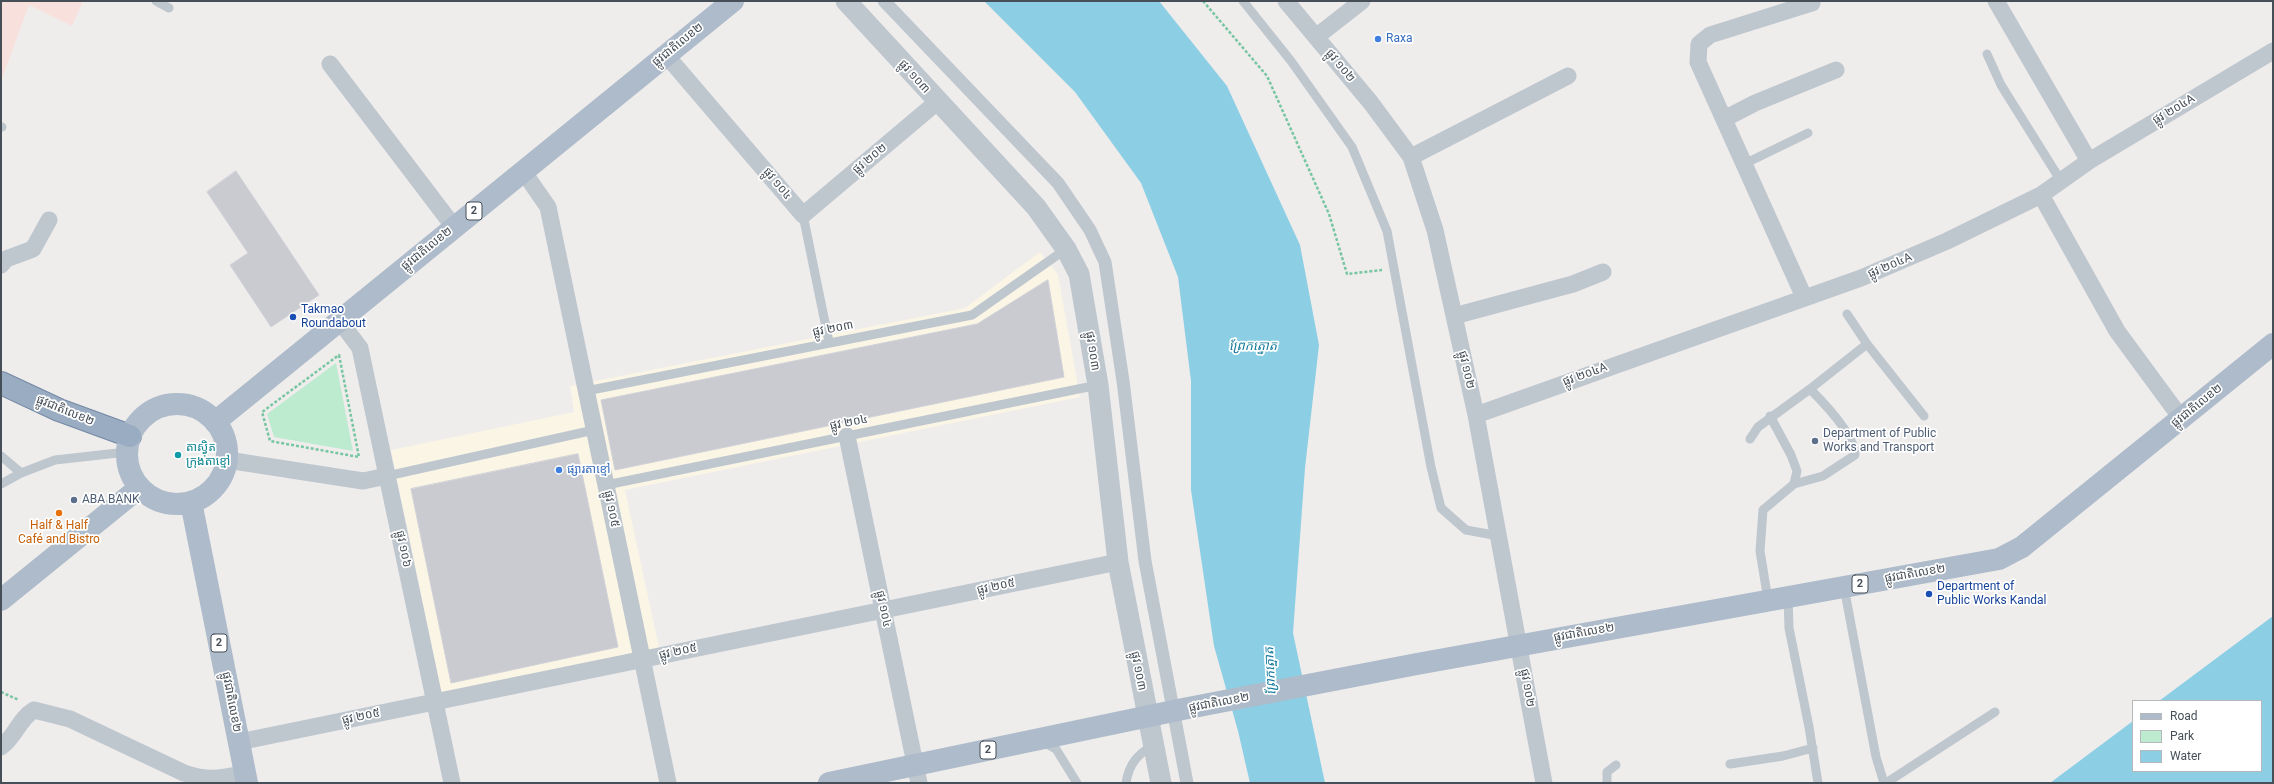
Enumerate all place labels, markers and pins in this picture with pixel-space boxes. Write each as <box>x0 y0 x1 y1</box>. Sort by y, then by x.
place label: Raxa <box>1386 32 1412 46</box>
marker: Raxa <box>1373 34 1383 44</box>
place label: Takmao Roundabout <box>301 303 366 331</box>
marker: Takmao Roundabout <box>288 312 298 322</box>
place label: Department of Public Works and Transport <box>1823 427 1936 455</box>
marker: Department of Public Works and Transport <box>1810 436 1820 446</box>
place label: តាស្វុិត ក្រុងតាខ្មៅ <box>186 441 230 469</box>
marker: តាស្វុិត ក្រុងតាខ្មៅ <box>173 450 183 460</box>
place label: ផ្សារតាខ្មៅ <box>567 463 611 477</box>
marker: ផ្សារតាខ្មៅ <box>554 465 564 475</box>
place label: ABA BANK <box>82 493 140 507</box>
marker: ABA BANK <box>69 495 79 505</box>
marker: Half & Half Café and Bistro <box>54 508 64 518</box>
place label: Half & Half Café and Bistro <box>18 519 100 547</box>
place label: Department of Public Works Kandal <box>1937 580 2047 608</box>
marker: Department of Public Works Kandal <box>1924 589 1934 599</box>

